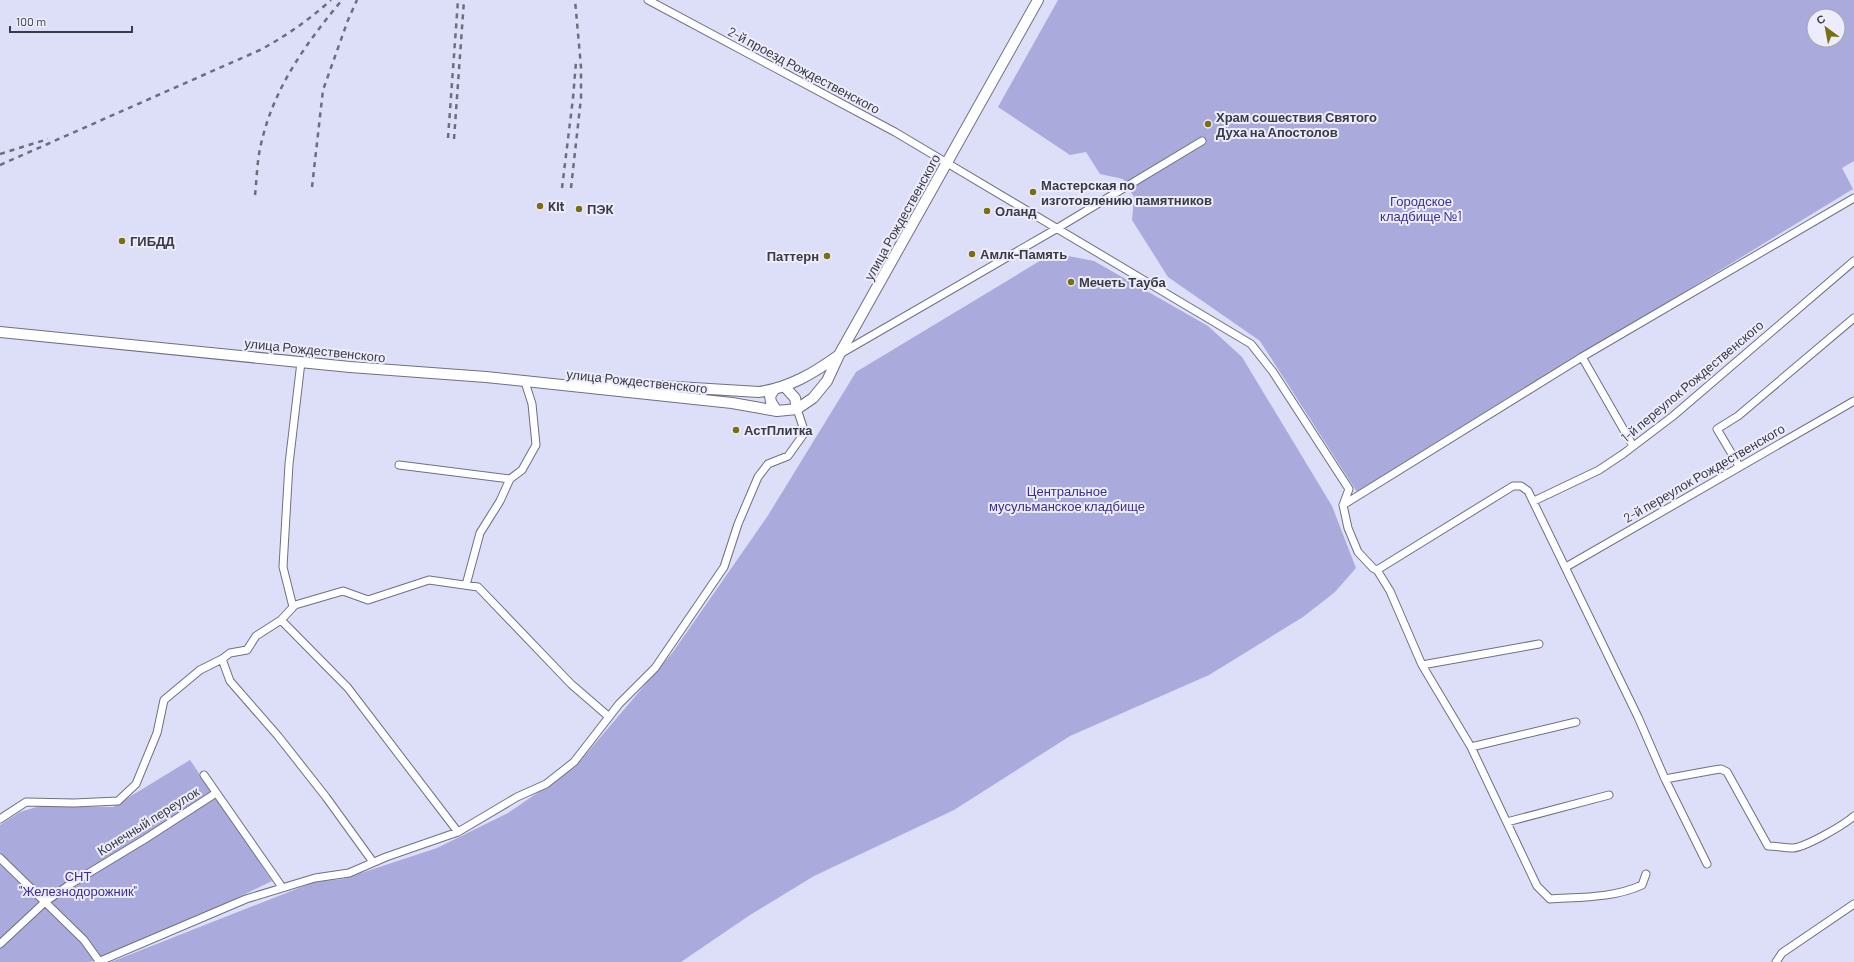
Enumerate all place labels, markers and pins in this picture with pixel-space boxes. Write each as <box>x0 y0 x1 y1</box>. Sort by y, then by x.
place label: Храм сошествия Святого Духа на Апостолов <box>1216 109 1377 140</box>
marker: Храм сошествия Святого Духа на Апостолов <box>1203 119 1213 129</box>
place label: Мастерская по изготовлению памятников <box>1041 177 1212 208</box>
marker: Мастерская по изготовлению памятников <box>1028 187 1038 197</box>
place label: Kit <box>548 198 564 214</box>
marker: Kit <box>535 201 545 211</box>
place label: ПЭК <box>587 201 614 217</box>
place label: Оланд <box>995 203 1037 219</box>
marker: ПЭК <box>574 204 584 214</box>
marker: Оланд <box>982 206 992 216</box>
place label: ГИБДД <box>130 233 175 249</box>
marker: ГИБДД <box>117 236 127 246</box>
place label: Амлк-Память <box>980 246 1067 262</box>
place label: Паттерн <box>767 248 819 264</box>
marker: Амлк-Память <box>967 249 977 259</box>
marker: Паттерн <box>822 251 832 261</box>
place label: Мечеть Тауба <box>1079 274 1166 290</box>
marker: Мечеть Тауба <box>1066 277 1076 287</box>
place label: АстПлитка <box>744 422 813 438</box>
marker: АстПлитка <box>731 425 741 435</box>

